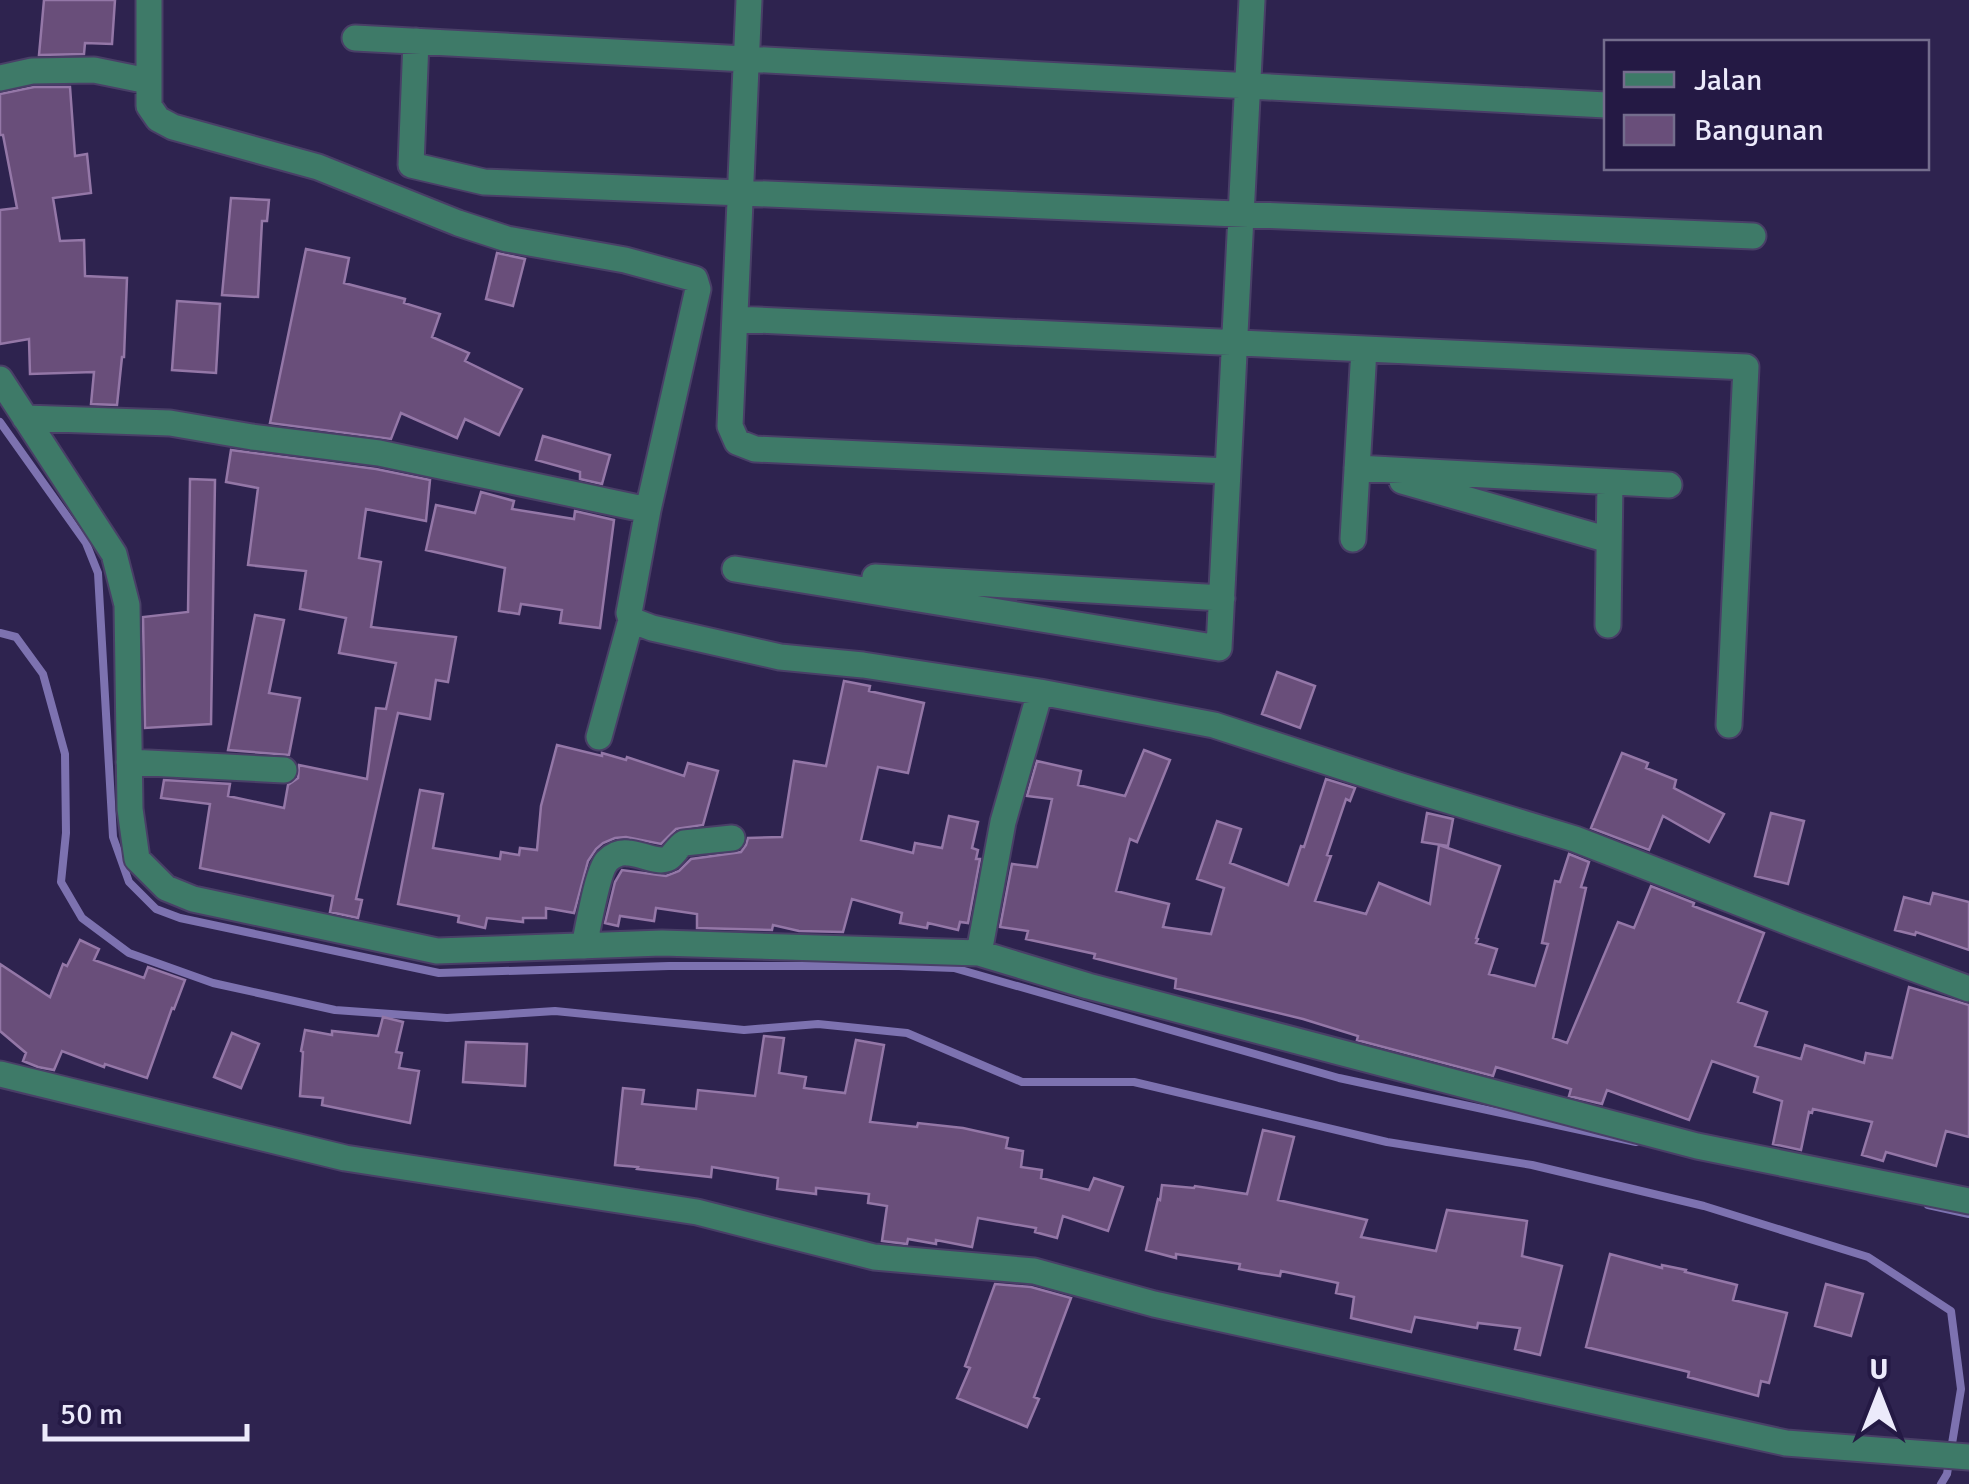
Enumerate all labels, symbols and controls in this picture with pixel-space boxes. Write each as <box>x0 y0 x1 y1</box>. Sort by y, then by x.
legend <box>1604 40 1929 170</box>
text: Jalan <box>1694 62 1762 99</box>
text: Bangunan <box>1694 112 1824 149</box>
north arrow <box>1829 1344 1929 1444</box>
text: U <box>1870 1353 1888 1387</box>
scale bar <box>45 1379 248 1441</box>
text: 50 m <box>60 1396 123 1433</box>

